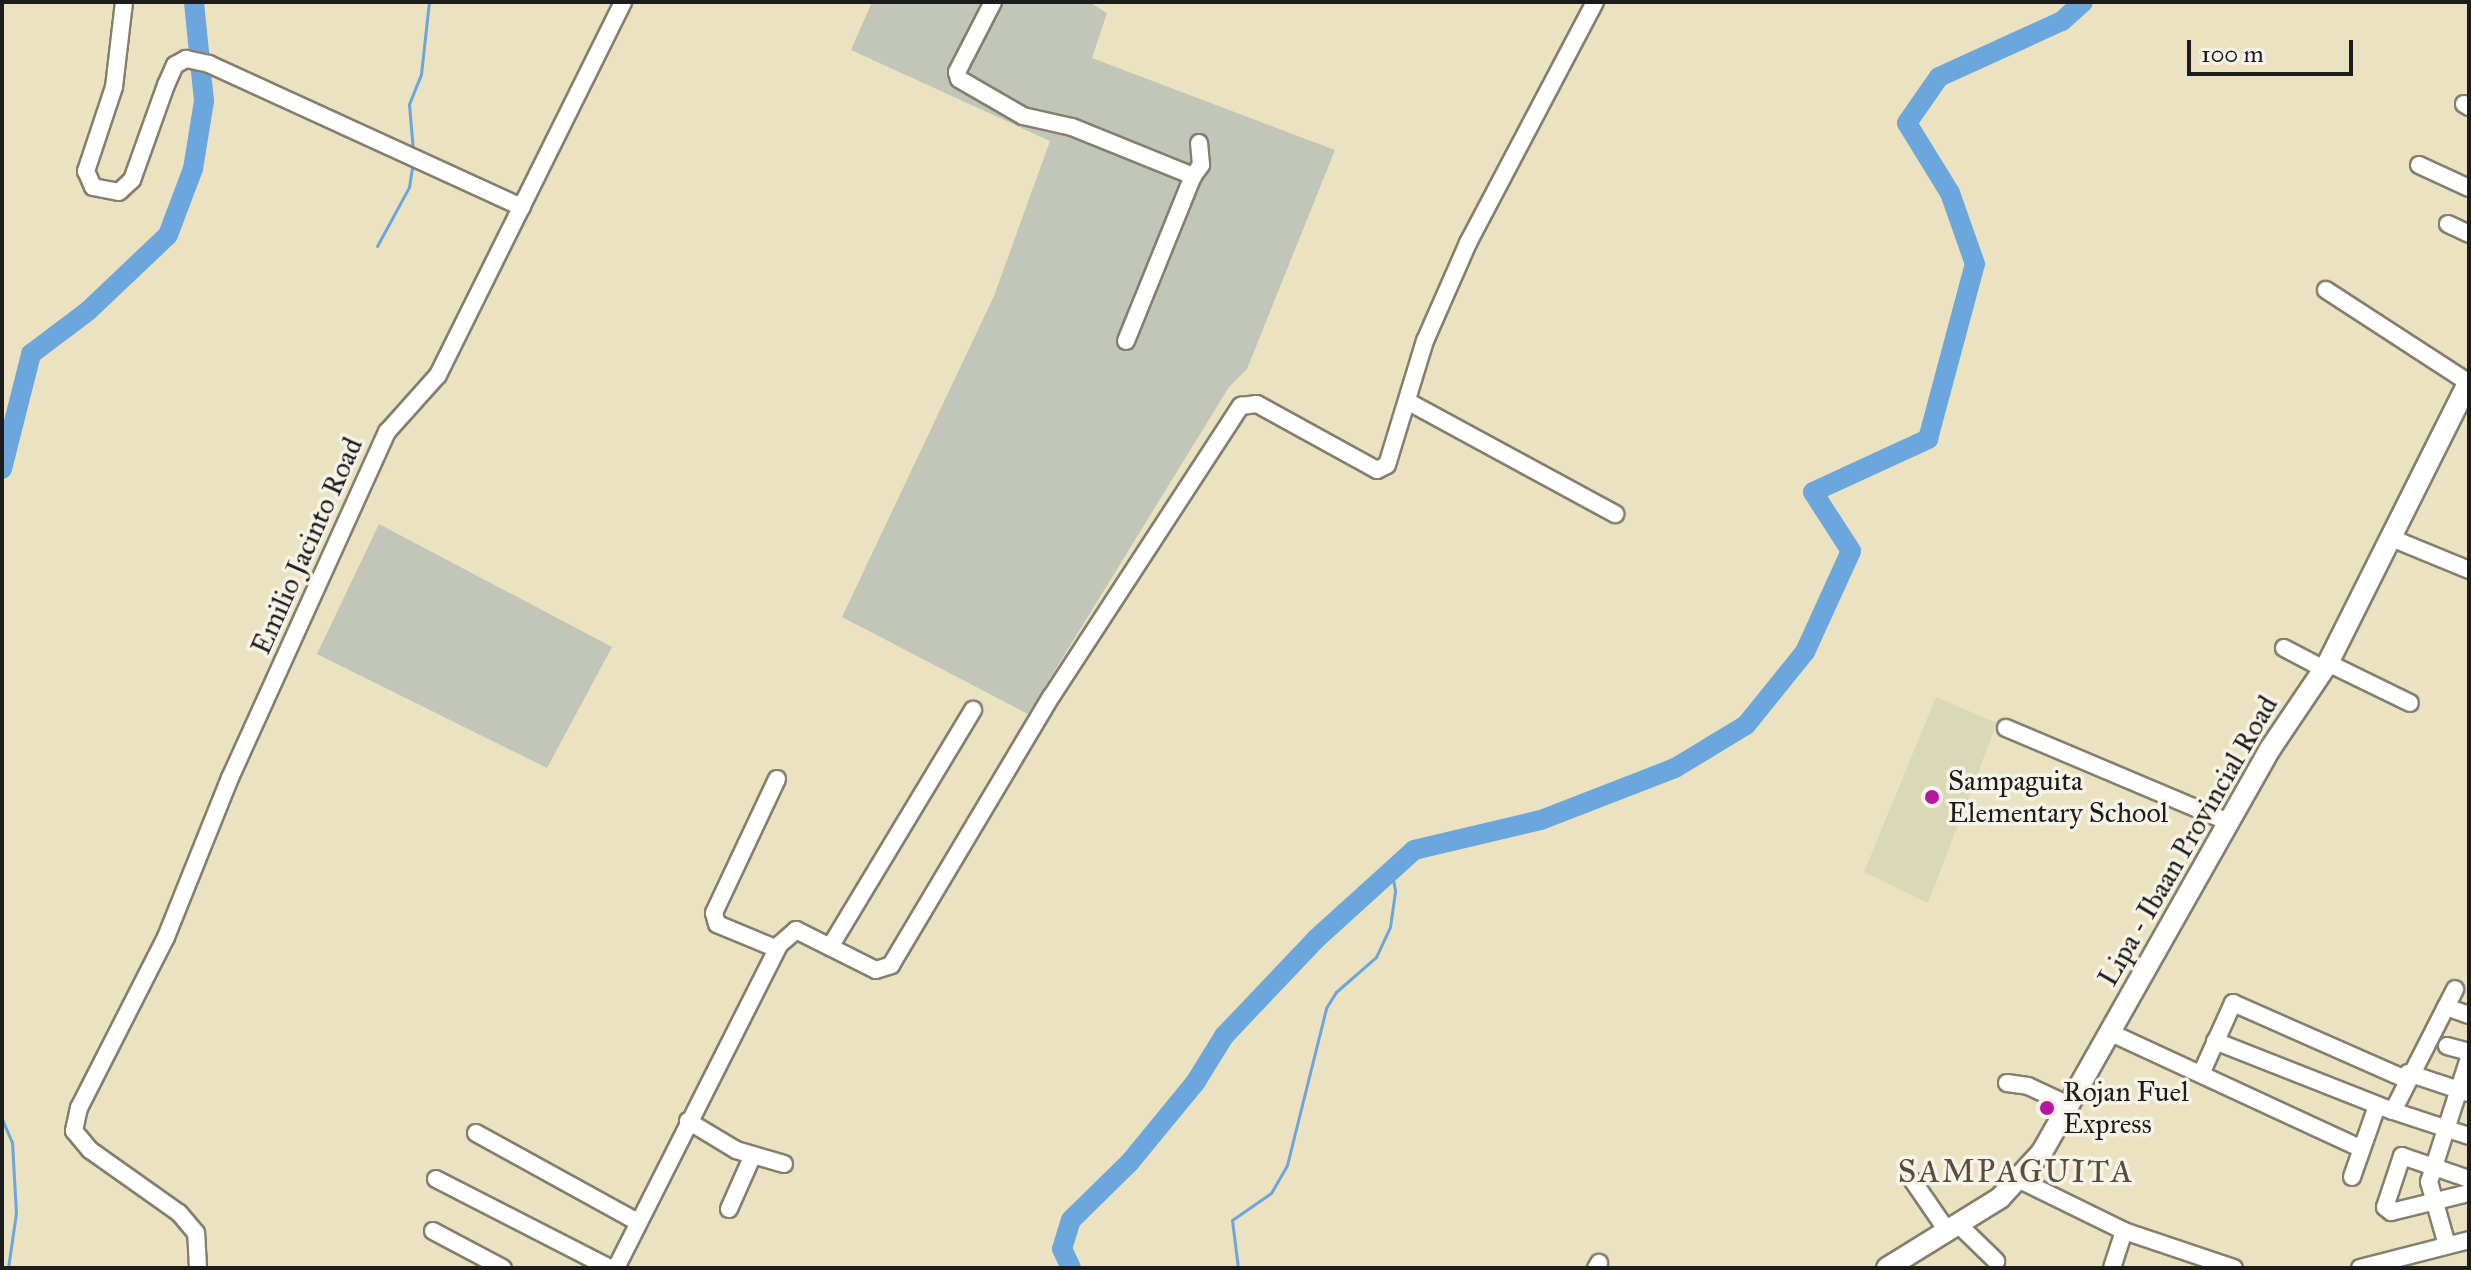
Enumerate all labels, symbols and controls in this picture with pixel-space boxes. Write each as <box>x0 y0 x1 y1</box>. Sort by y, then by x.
scale bar <box>2191 24 2357 74</box>
text: 100 m <box>2201 39 2264 69</box>
street label: Emilio Jacinto Road <box>244 432 370 660</box>
street label: Lipa - Ibaan Provincial Road <box>2091 690 2285 992</box>
place label: Sampaguita Elementary School <box>1948 764 2168 830</box>
marker: Sampaguita Elementary School <box>1923 788 1941 806</box>
place label: Rojan Fuel Express <box>2063 1075 2189 1141</box>
marker: Rojan Fuel Express <box>2038 1099 2056 1117</box>
district label: SAMPAGUITA <box>1898 1153 2134 1191</box>

